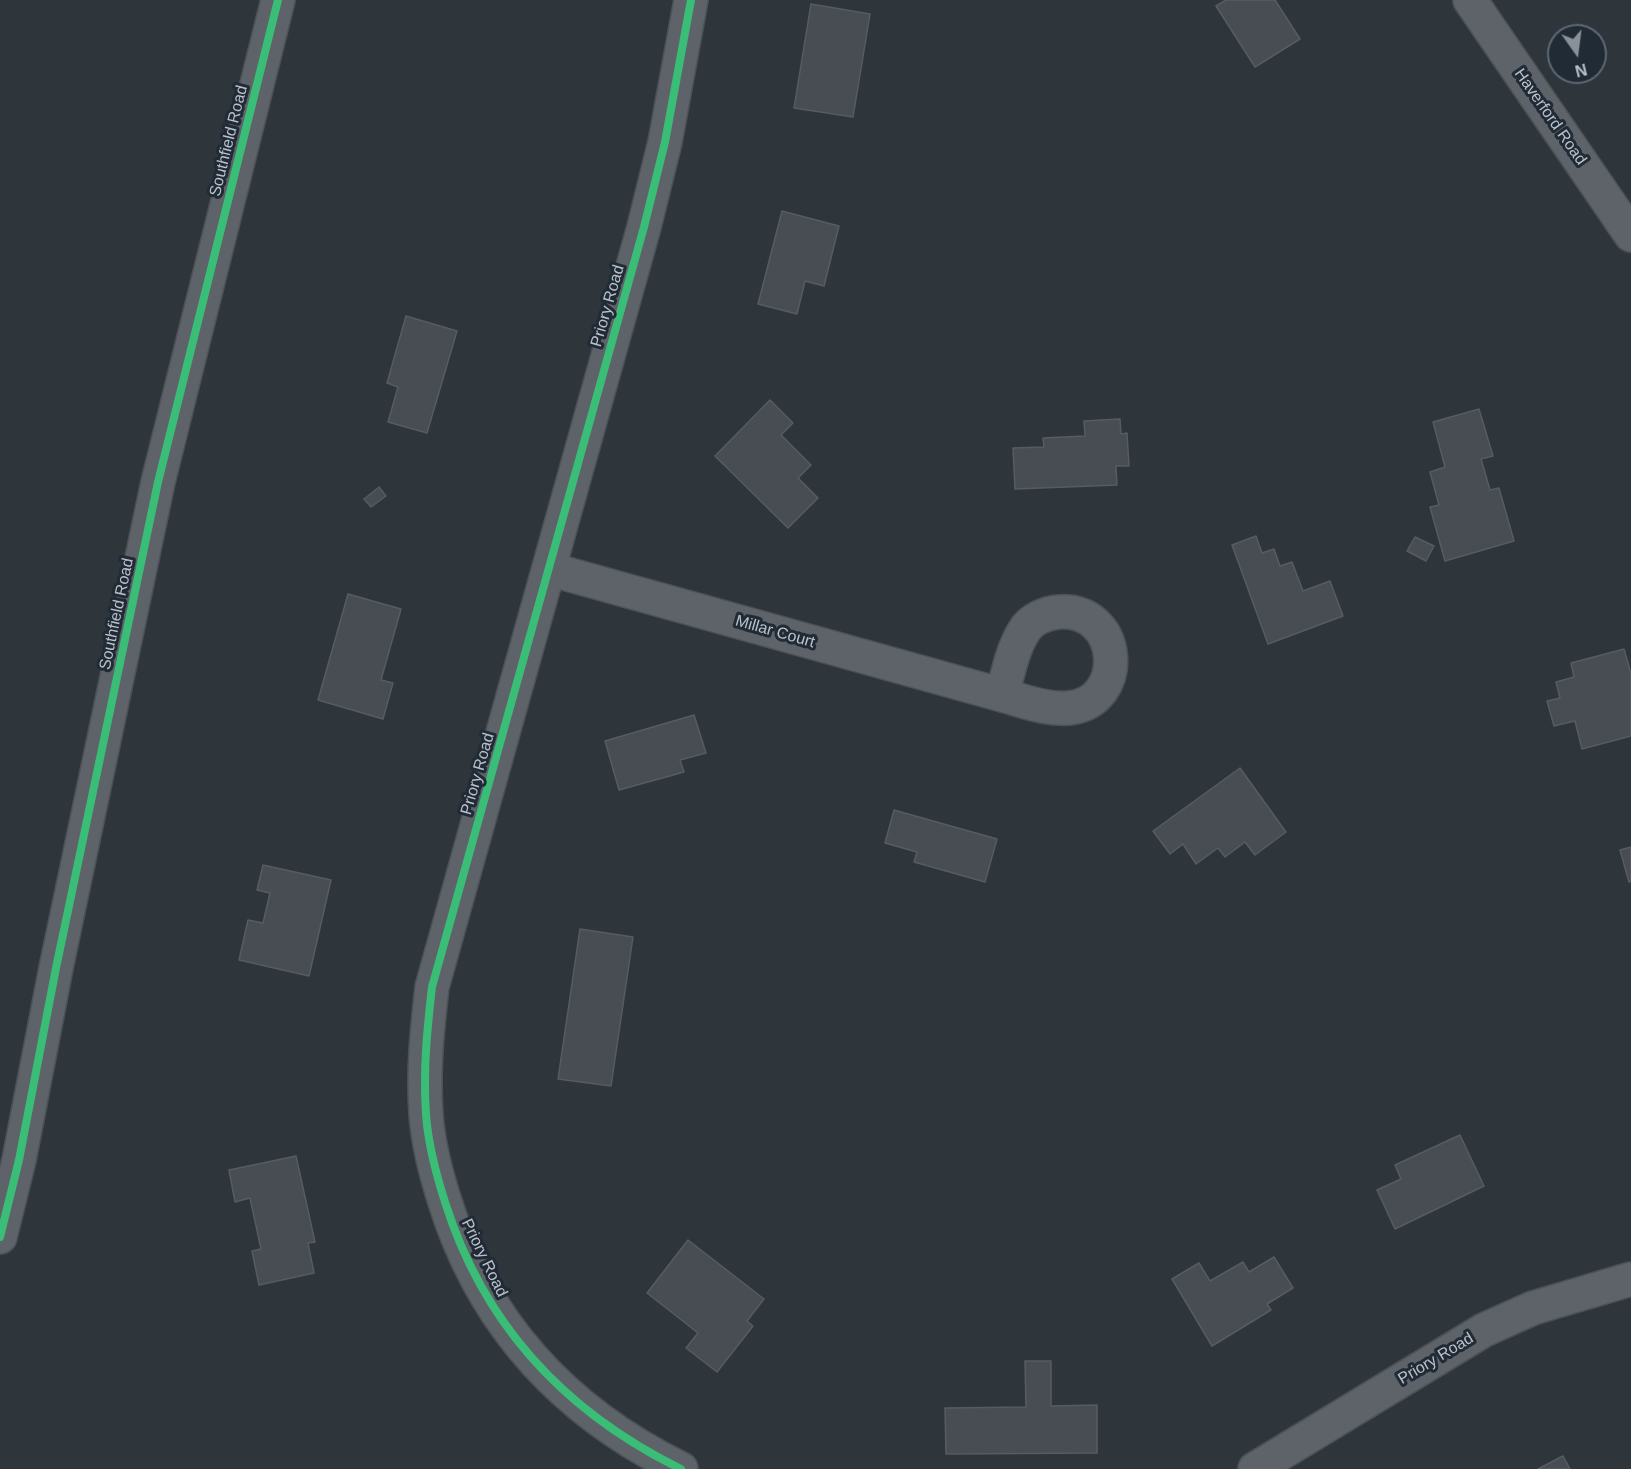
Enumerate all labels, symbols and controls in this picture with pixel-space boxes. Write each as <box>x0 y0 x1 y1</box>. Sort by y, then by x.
north arrow <box>1547 24 1607 84</box>
text: N <box>1573 60 1589 80</box>
street label: Haverford Road <box>1510 65 1590 169</box>
street label: Southfield Road <box>206 83 252 199</box>
street label: Priory Road <box>587 263 629 349</box>
street label: Southfield Road <box>96 556 138 672</box>
street label: Millar Court <box>733 611 817 653</box>
street label: Priory Road <box>457 731 499 817</box>
street label: Priory Road <box>457 1216 511 1300</box>
street label: Priory Road <box>1395 1329 1477 1389</box>

